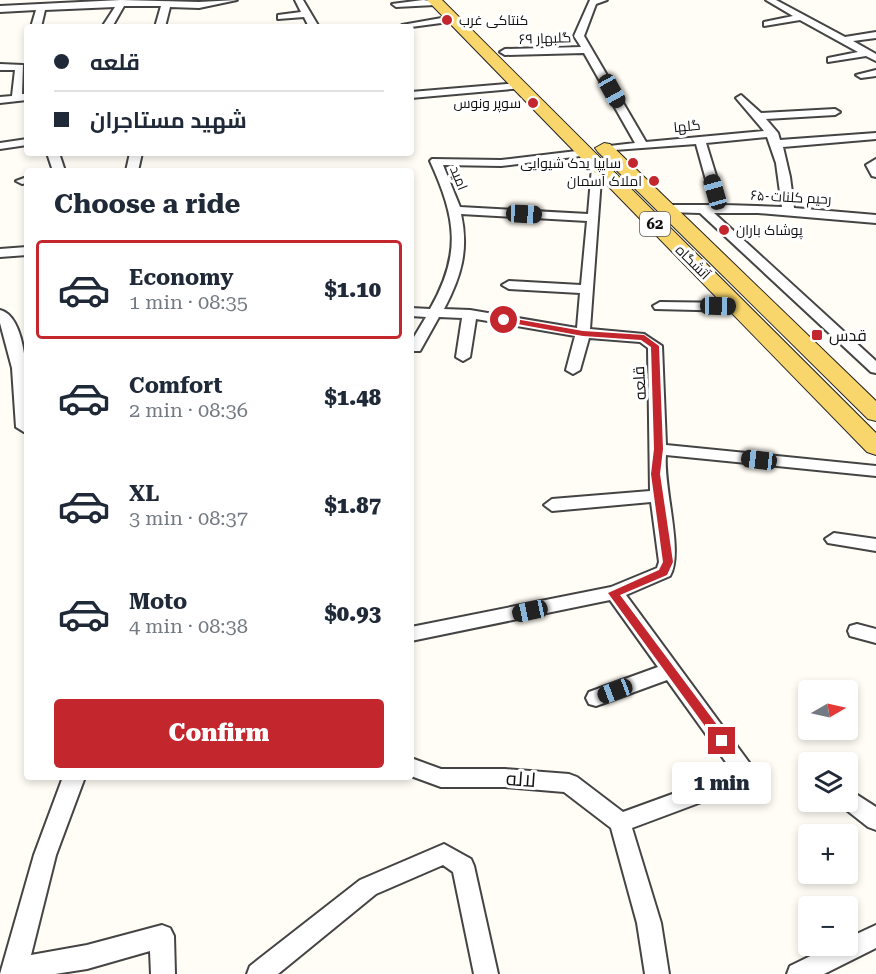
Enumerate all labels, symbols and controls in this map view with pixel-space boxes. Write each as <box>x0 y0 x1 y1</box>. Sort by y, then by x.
place label: کنتاکی غرب <box>459 12 528 28</box>
marker: کنتاکی غرب <box>440 13 454 27</box>
street label: ۶۹ گلبهار <box>519 29 571 47</box>
text: قلعه <box>90 50 140 75</box>
car <box>595 71 629 111</box>
place label: سوپر ونوس <box>453 95 521 113</box>
marker: سوپر ونوس <box>526 96 540 110</box>
text: شهید مستاجران <box>90 108 247 133</box>
street label: گلها <box>673 117 701 135</box>
place label: سایپا یدک شیوایی <box>520 155 621 173</box>
marker: سایپا یدک شیوایی <box>626 156 640 170</box>
street label: امید <box>447 164 471 192</box>
car <box>701 172 729 212</box>
place label: املاک آسمان <box>567 173 642 189</box>
marker: املاک آسمان <box>647 174 661 188</box>
street label: ۶۵-رحیم کلنات <box>750 187 832 209</box>
text: Choose a ride <box>54 188 240 220</box>
car <box>506 204 542 224</box>
road number: 62 <box>640 212 670 236</box>
place label: پوشاک باران <box>736 222 803 240</box>
marker: پوشاک باران <box>717 223 731 237</box>
street label: آتشگاه <box>673 242 714 283</box>
icon: car <box>57 263 111 317</box>
text: Economy <box>129 265 233 290</box>
text: $1.10 <box>324 277 381 302</box>
text: 1 min · 08:35 <box>129 290 248 314</box>
car <box>700 297 736 315</box>
route start <box>490 306 517 333</box>
place label: قدس <box>829 326 867 346</box>
marker: قدس <box>810 328 824 342</box>
street label: قلعه <box>629 365 650 400</box>
icon: car <box>57 371 111 425</box>
text: Comfort <box>129 373 222 398</box>
text: $1.48 <box>324 385 381 410</box>
text: 2 min · 08:36 <box>129 398 248 422</box>
car <box>740 449 778 471</box>
icon: car <box>57 479 111 533</box>
text: XL <box>129 481 159 506</box>
text: $1.87 <box>324 493 381 518</box>
text: 3 min · 08:37 <box>129 506 248 530</box>
icon: car <box>57 587 111 641</box>
text: Moto <box>129 589 187 614</box>
car <box>511 598 549 624</box>
text: $0.93 <box>324 601 381 626</box>
text: 4 min · 08:38 <box>129 614 248 638</box>
car <box>595 676 635 706</box>
north arrow <box>798 680 858 740</box>
map controls <box>798 680 858 956</box>
button: Confirm <box>54 699 384 768</box>
route end <box>708 727 735 754</box>
button: layers <box>798 752 858 812</box>
callout: 1 min <box>672 762 771 804</box>
street label: لاله <box>505 766 537 792</box>
text: 1 min <box>693 771 750 795</box>
button: + <box>798 824 858 884</box>
button: − <box>798 896 858 956</box>

